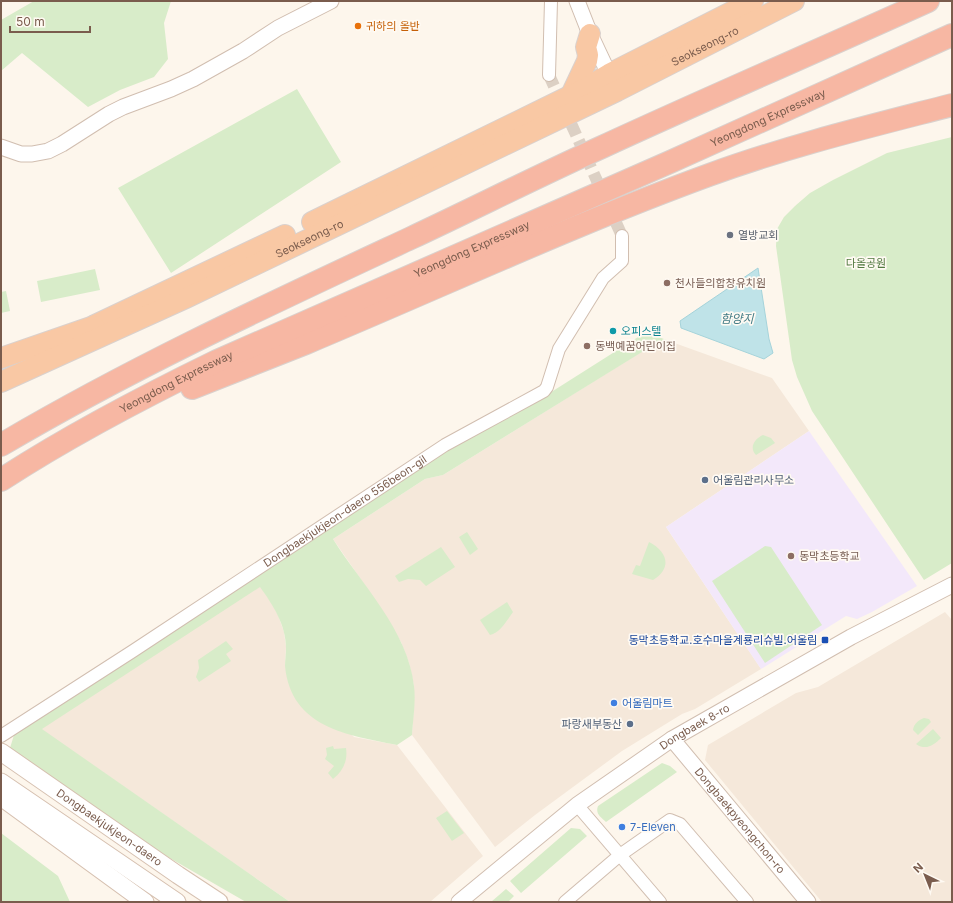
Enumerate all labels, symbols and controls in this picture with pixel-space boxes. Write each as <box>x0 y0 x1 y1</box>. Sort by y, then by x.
scale bar <box>10 8 90 34</box>
text: 50 m <box>16 14 45 29</box>
place label: 귀하의 올반 <box>366 19 420 33</box>
marker: 귀하의 올반 <box>353 21 363 31</box>
street label: Seokseong-ro <box>669 23 741 69</box>
street label: Yeongdong Expressway <box>708 86 828 150</box>
street label: Seokseong-ro <box>273 216 346 261</box>
street label: Yeongdong Expressway <box>412 218 532 281</box>
place label: 열방교회 <box>738 228 778 242</box>
marker: 열방교회 <box>725 230 735 240</box>
park label: 다올공원 <box>846 256 886 270</box>
place label: 천사들의합창유치원 <box>675 276 766 290</box>
marker: 천사들의합창유치원 <box>662 278 672 288</box>
water label: 함양지 <box>720 311 755 326</box>
place label: 오피스텔 <box>621 324 661 338</box>
marker: 오피스텔 <box>608 326 618 336</box>
place label: 동백예꿈어린이집 <box>595 339 676 353</box>
marker: 동백예꿈어린이집 <box>582 341 592 351</box>
street label: Yeongdong Expressway <box>117 348 235 416</box>
street label: Dongbaekjukjeon-daero 556beon-gil <box>261 452 429 570</box>
place label: 어울림관리사무소 <box>713 473 794 487</box>
marker: 어울림관리사무소 <box>700 475 710 485</box>
place label: 동막초등학교 <box>799 549 860 563</box>
marker: 동막초등학교 <box>786 551 796 561</box>
place label: 동막초등학교.호수마을계룡리슈빌.어울림 <box>629 633 817 647</box>
marker: 동막초등학교.호수마을계룡리슈빌.어울림 <box>820 635 830 645</box>
place label: 어울림마트 <box>622 696 673 710</box>
marker: 어울림마트 <box>609 698 619 708</box>
street label: Dongbaek 8-ro <box>657 701 732 753</box>
place label: 파랑새부동산 <box>561 717 622 731</box>
marker: 파랑새부동산 <box>625 719 635 729</box>
street label: Dongbaekpyeongchon-ro <box>692 765 788 876</box>
street label: Dongbaekjukjeon-daero <box>54 786 165 869</box>
place label: 7-Eleven <box>630 820 676 834</box>
marker: 7-Eleven <box>617 822 627 832</box>
north arrow <box>905 855 945 895</box>
text: N <box>910 860 926 876</box>

